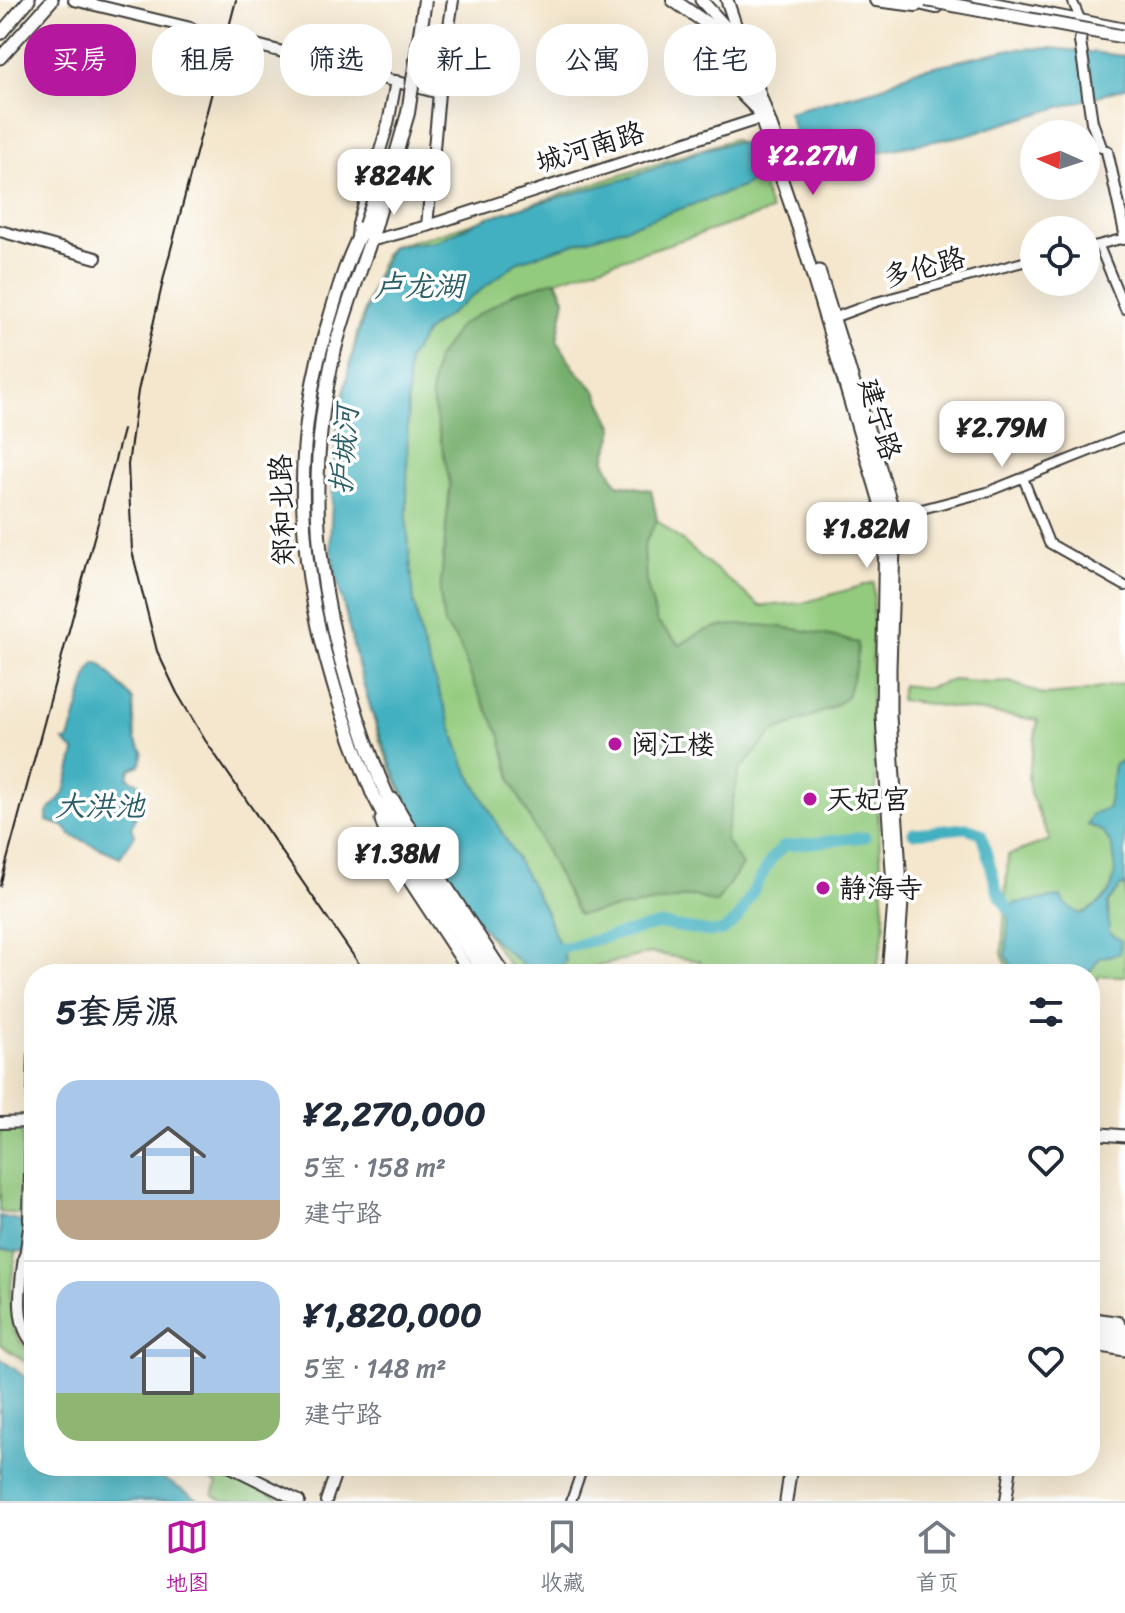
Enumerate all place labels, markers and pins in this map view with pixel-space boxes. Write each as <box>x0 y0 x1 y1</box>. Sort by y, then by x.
pin: ¥2.27M <box>748 129 878 197</box>
pin: ¥824K <box>338 149 450 217</box>
pin: ¥2.79M <box>937 401 1067 469</box>
pin: ¥1.82M <box>802 502 932 570</box>
place label: 阅江楼 <box>631 720 715 769</box>
marker: 阅江楼 <box>606 735 624 753</box>
place label: 天妃宫 <box>826 775 910 824</box>
marker: 天妃宫 <box>801 790 819 808</box>
pin: ¥1.38M <box>333 827 463 895</box>
place label: 静海寺 <box>839 864 923 913</box>
marker: 静海寺 <box>814 879 832 897</box>

